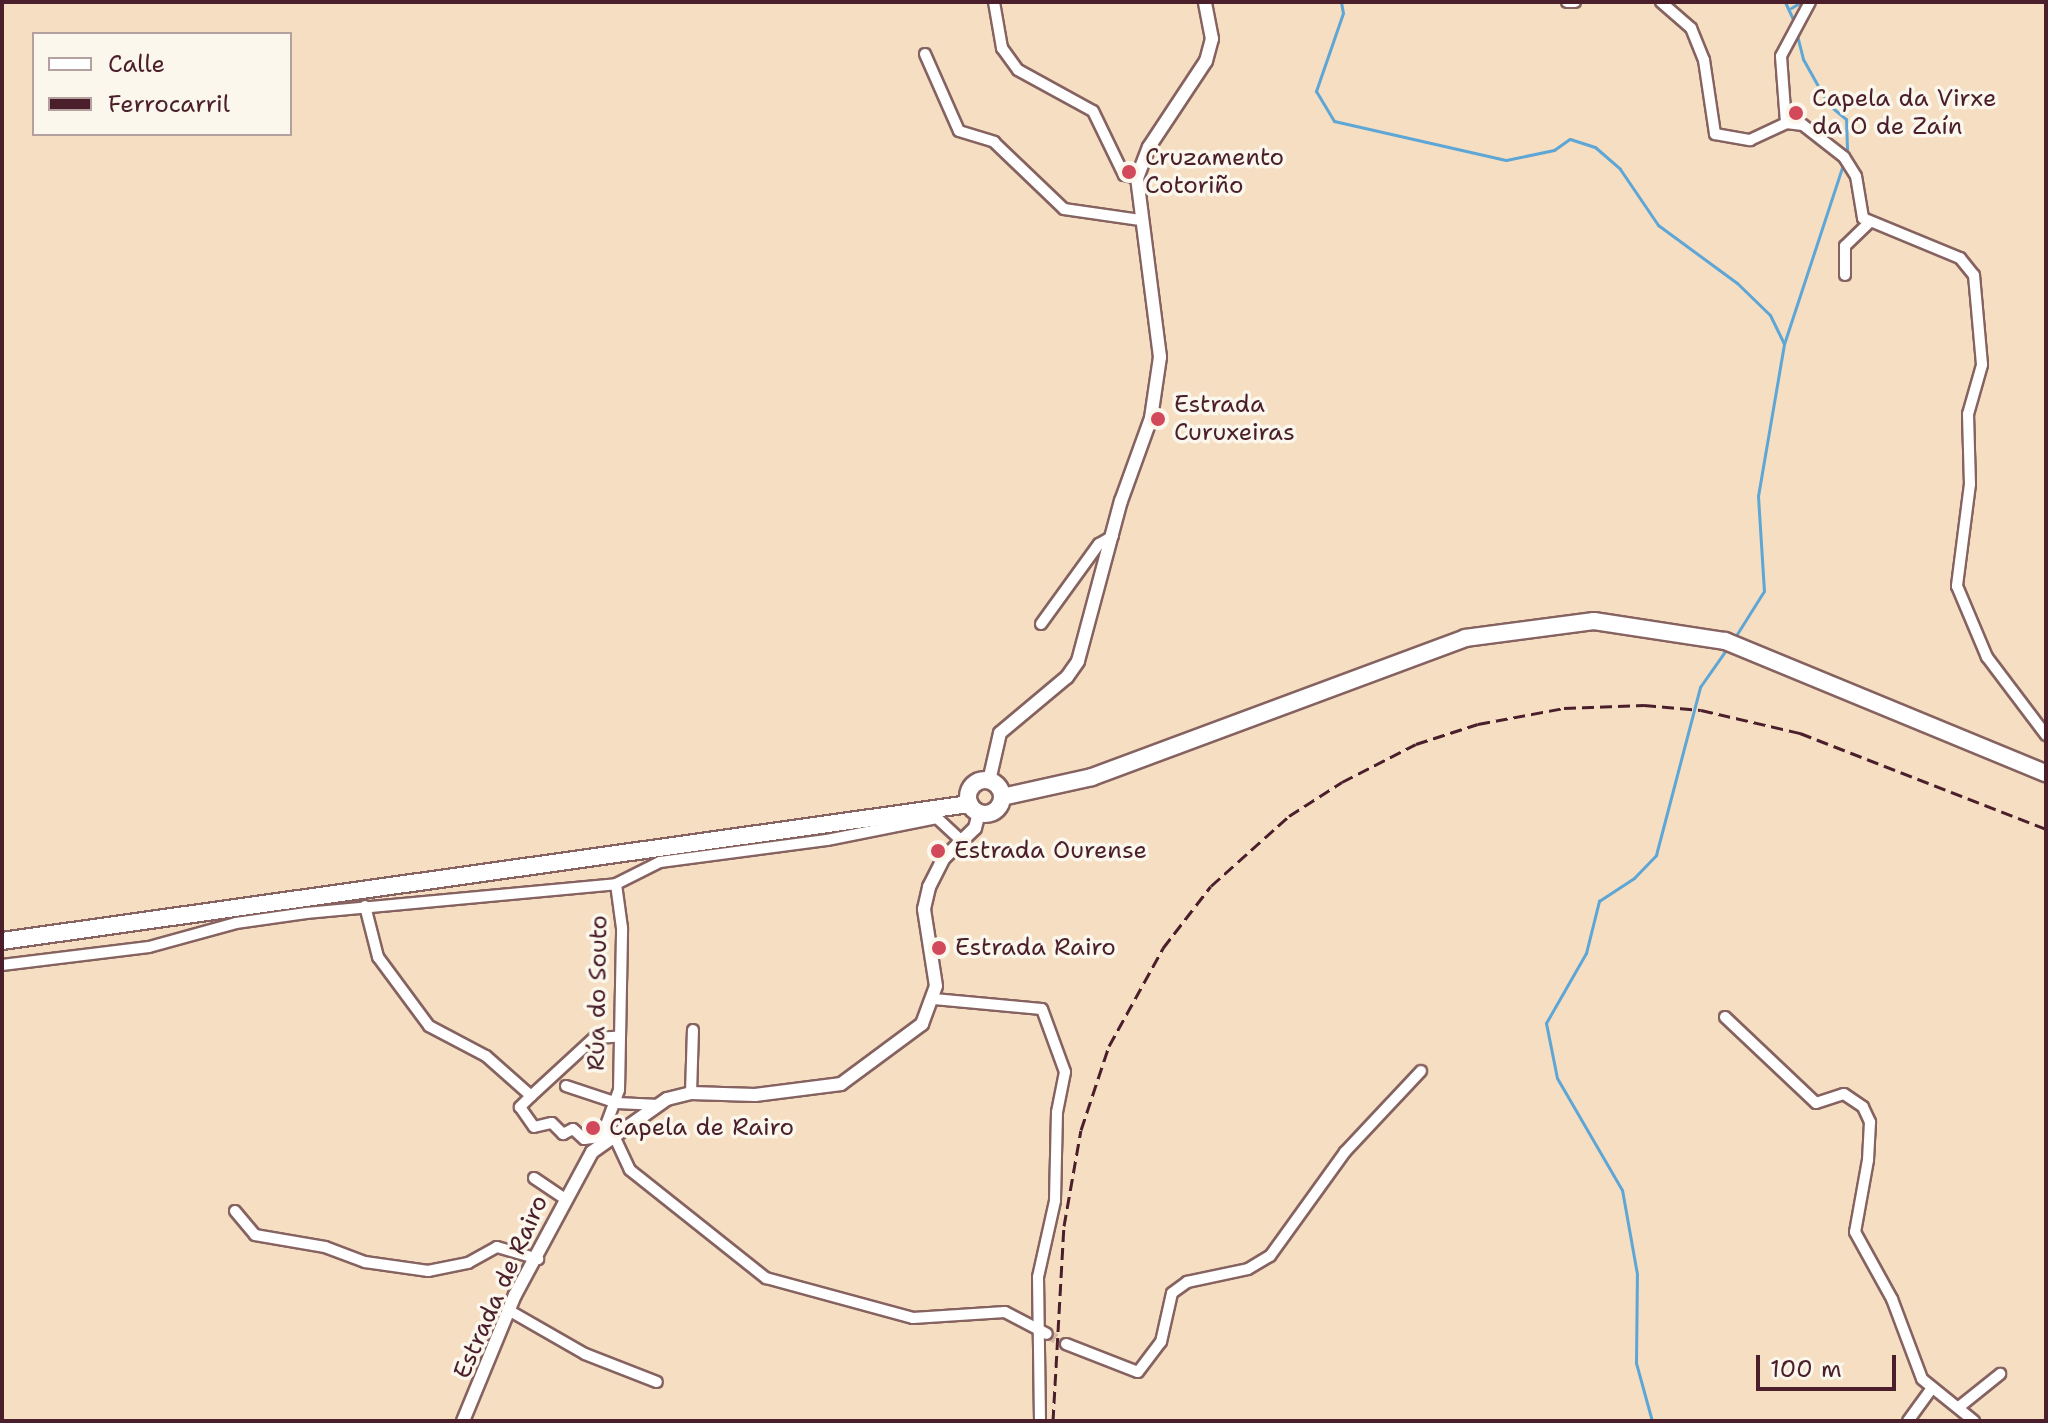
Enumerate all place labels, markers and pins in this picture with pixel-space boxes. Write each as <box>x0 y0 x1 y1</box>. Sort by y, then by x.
place label: Capela da Virxe da O de Zaín <box>1812 85 1996 141</box>
marker: Capela da Virxe da O de Zaín <box>1787 104 1805 122</box>
place label: Cruzamento Cotoriño <box>1145 144 1284 200</box>
marker: Cruzamento Cotoriño <box>1120 163 1138 181</box>
place label: Estrada Curuxeiras <box>1174 391 1295 447</box>
marker: Estrada Curuxeiras <box>1149 410 1167 428</box>
place label: Estrada Ourense <box>954 837 1147 865</box>
marker: Estrada Ourense <box>929 842 947 860</box>
place label: Estrada Rairo <box>955 934 1116 962</box>
marker: Estrada Rairo <box>930 939 948 957</box>
place label: Capela de Rairo <box>609 1114 794 1142</box>
marker: Capela de Rairo <box>584 1119 602 1137</box>

